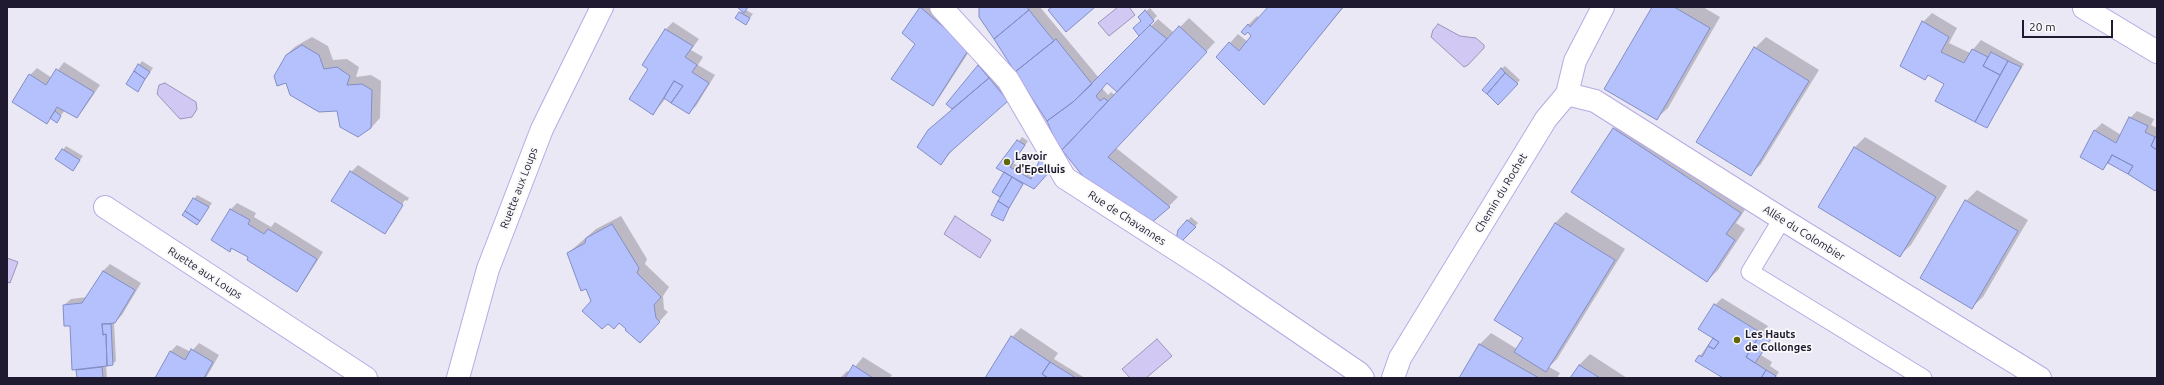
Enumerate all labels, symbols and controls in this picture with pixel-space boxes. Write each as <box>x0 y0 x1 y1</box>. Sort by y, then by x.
scale bar <box>2024 12 2115 38</box>
text: 20 m <box>2029 20 2056 33</box>
street label: Ruette aux Loups <box>497 146 541 230</box>
place label: Lavoir d'Epelluis <box>1015 149 1065 175</box>
street label: Chemin du Rochet <box>1472 151 1530 235</box>
marker: Lavoir d'Epelluis <box>1002 157 1012 167</box>
street label: Rue de Chavannes <box>1086 188 1168 248</box>
street label: Allée du Colombier <box>1761 202 1847 264</box>
street label: Ruette aux Loups <box>165 244 245 302</box>
place label: Les Hauts de Collonges <box>1745 327 1812 353</box>
marker: Les Hauts de Collonges <box>1732 335 1742 345</box>

